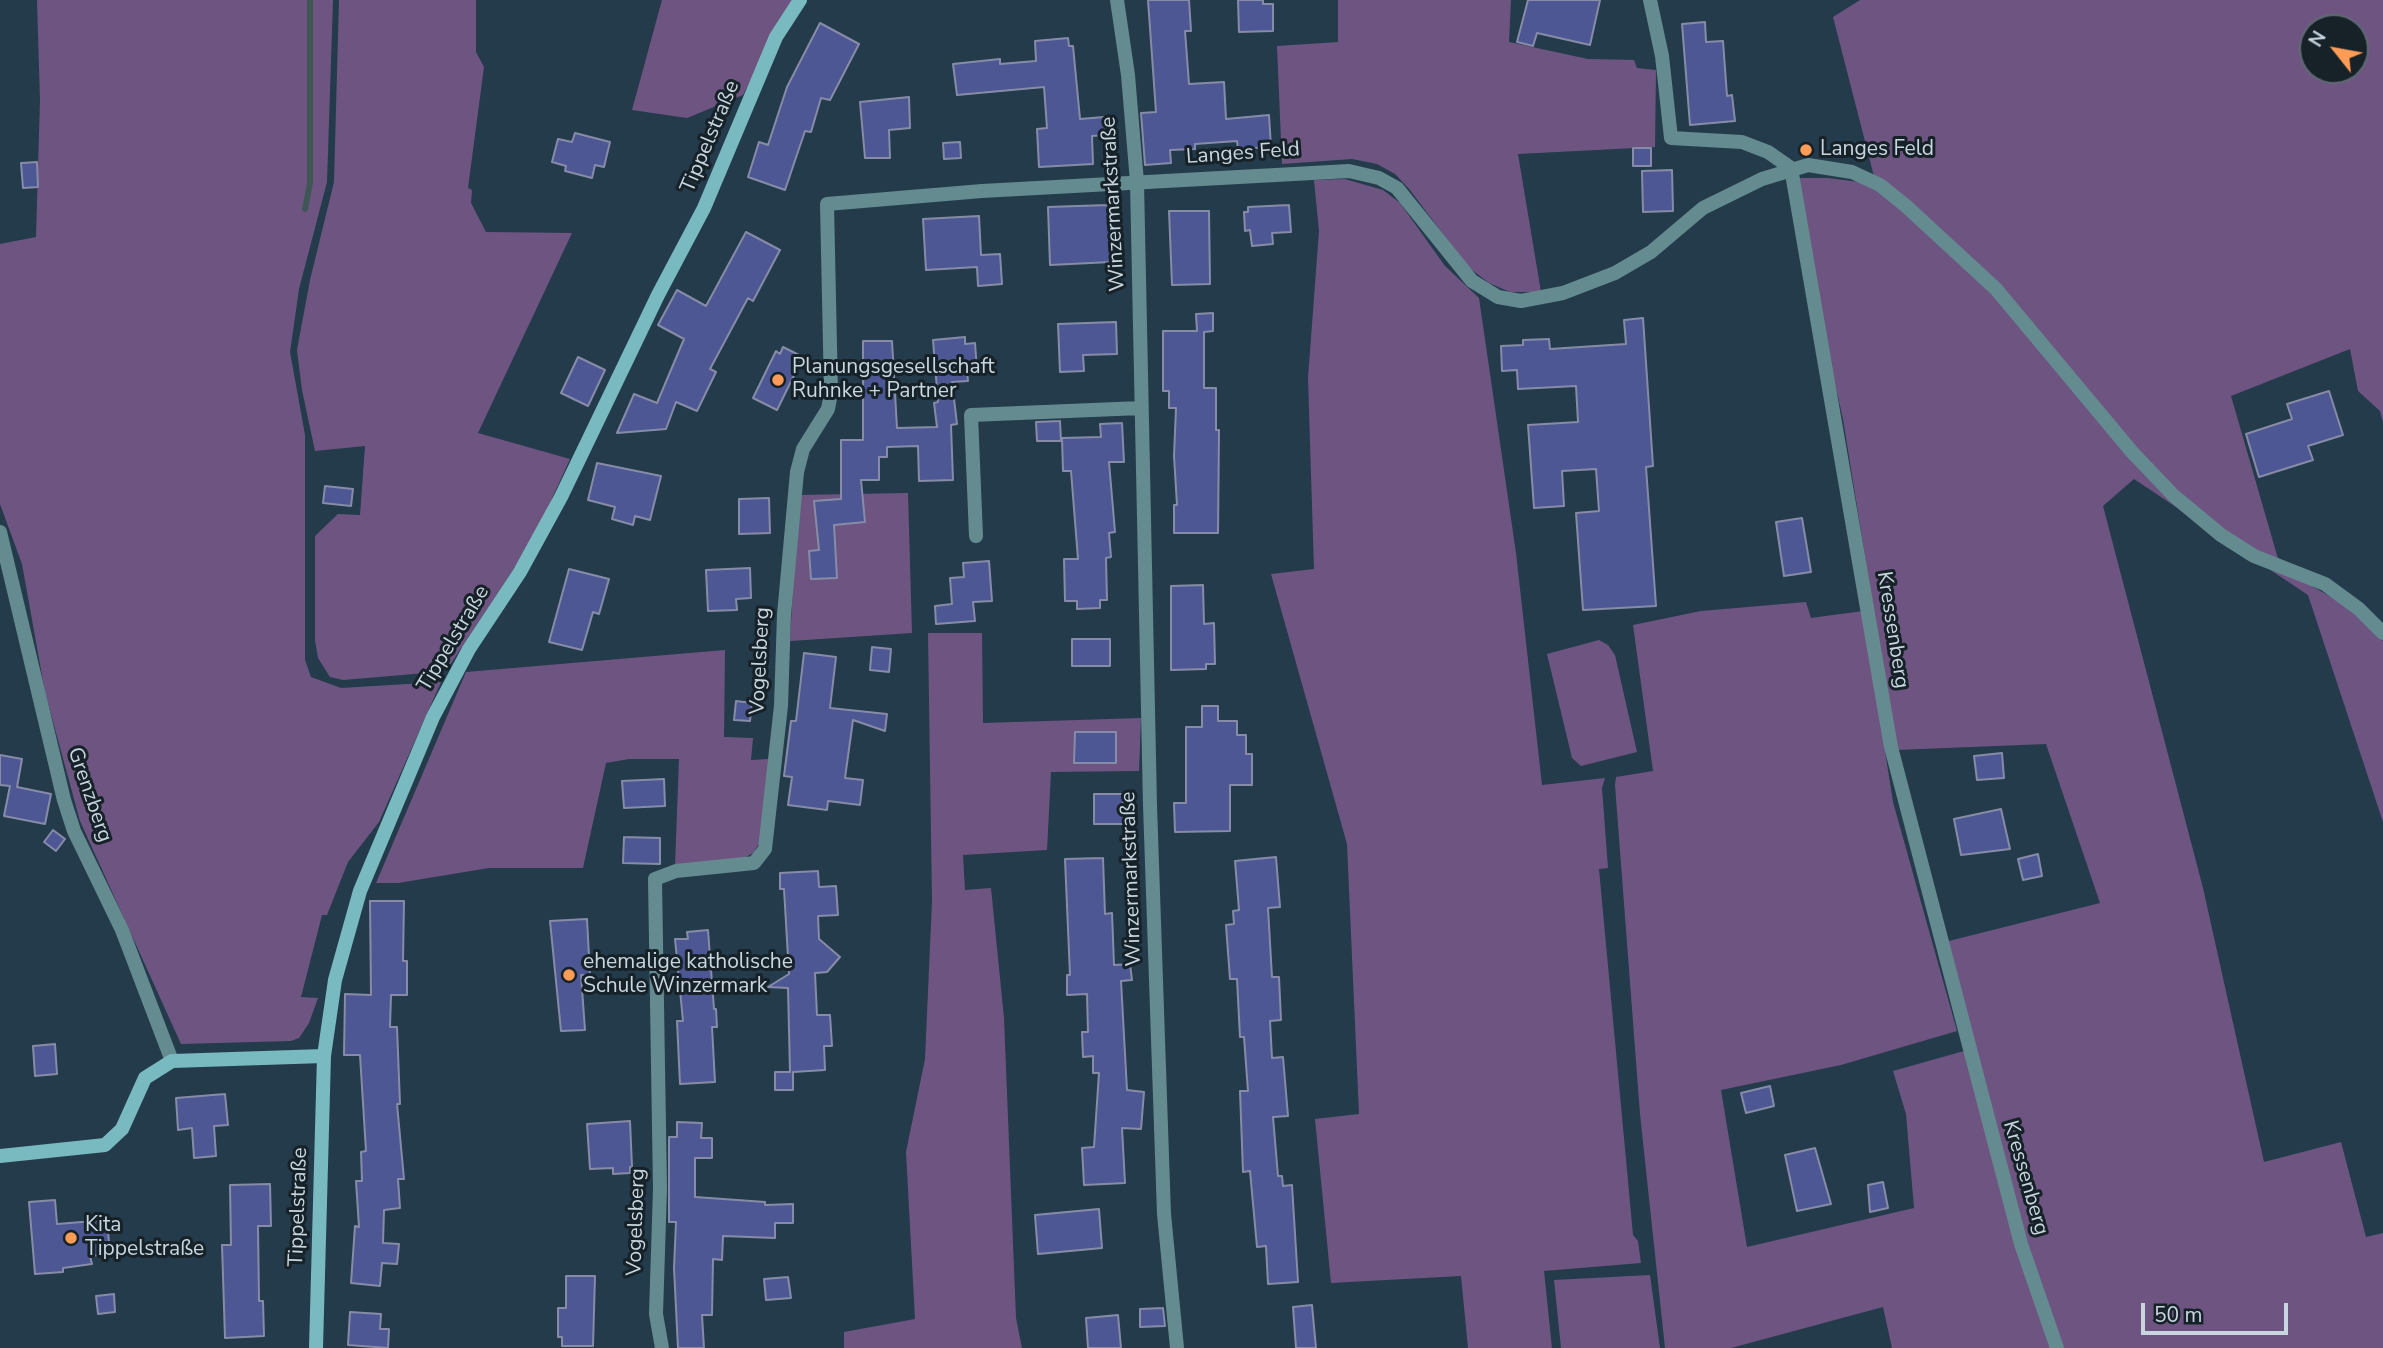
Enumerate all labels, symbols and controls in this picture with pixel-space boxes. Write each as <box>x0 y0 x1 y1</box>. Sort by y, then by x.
north arrow <box>2299 14 2369 84</box>
text: N <box>2303 26 2333 52</box>
street label: Tippelstraße <box>676 77 746 197</box>
street label: Winzermarkstraße <box>1097 116 1131 292</box>
street label: Langes Feld <box>1185 137 1301 171</box>
place label: Langes Feld <box>1820 137 1934 163</box>
marker: Langes Feld <box>1798 142 1814 158</box>
place label: Planungsgesellschaft Ruhnke + Partner <box>792 355 994 405</box>
marker: Planungsgesellschaft Ruhnke + Partner <box>770 372 786 388</box>
street label: Kressenberg <box>1870 570 1914 690</box>
street label: Tippelstraße <box>412 581 496 697</box>
street label: Vogelsberg <box>746 607 776 715</box>
street label: Grenzberg <box>61 744 117 846</box>
street label: Winzermarkstraße <box>1116 791 1148 967</box>
place label: ehemalige katholische Schule Winzermark <box>583 950 793 1000</box>
marker: ehemalige katholische Schule Winzermark <box>561 967 577 983</box>
street label: Kressenberg <box>1997 1118 2053 1238</box>
street label: Tippelstraße <box>284 1147 314 1267</box>
street label: Vogelsberg <box>623 1168 651 1276</box>
place label: Kita Tippelstraße <box>85 1213 204 1263</box>
marker: Kita Tippelstraße <box>63 1230 79 1246</box>
scale bar <box>2145 1288 2292 1332</box>
text: 50 m <box>2154 1301 2203 1329</box>

